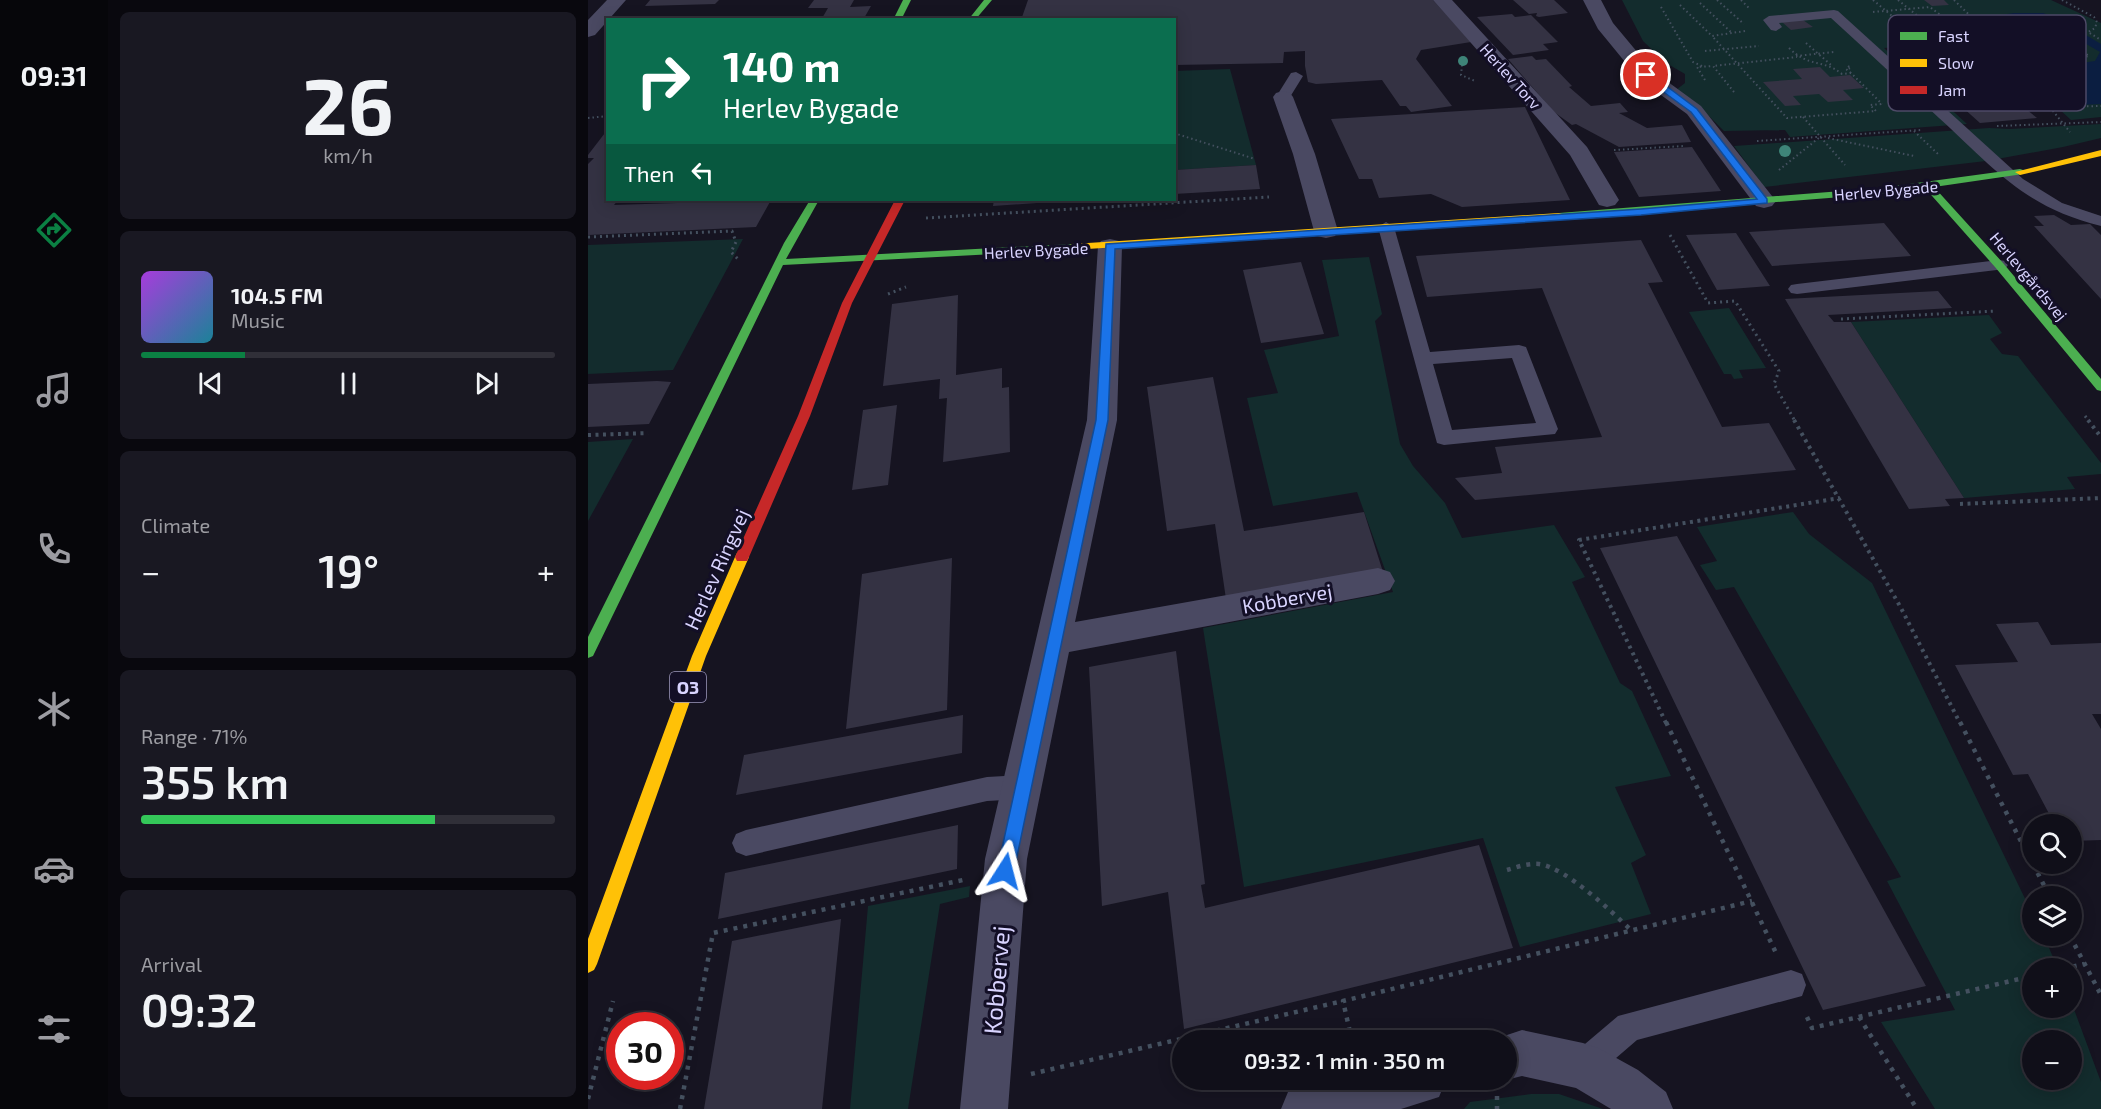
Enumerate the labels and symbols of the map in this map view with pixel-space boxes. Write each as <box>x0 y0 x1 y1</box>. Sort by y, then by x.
legend <box>1888 15 2086 111</box>
text: Fast <box>1938 26 1969 45</box>
street label: Herlev Torv <box>1477 39 1546 113</box>
pin <box>1620 49 1671 100</box>
text: Slow <box>1938 53 1974 72</box>
text: Jam <box>1938 80 1966 99</box>
street label: Herlev Bygade <box>1833 176 1939 204</box>
street label: Herlevgårdsvej <box>1986 228 2071 325</box>
street label: Herlev Bygade <box>983 238 1089 262</box>
street label: Herlev Ringvej <box>679 505 753 633</box>
street label: Kobbervej <box>1240 578 1334 618</box>
road number: O3 <box>670 672 706 702</box>
position arrow <box>973 839 1037 903</box>
street label: Kobbervej <box>977 925 1015 1035</box>
speed limit sign: 30 <box>606 1012 684 1090</box>

